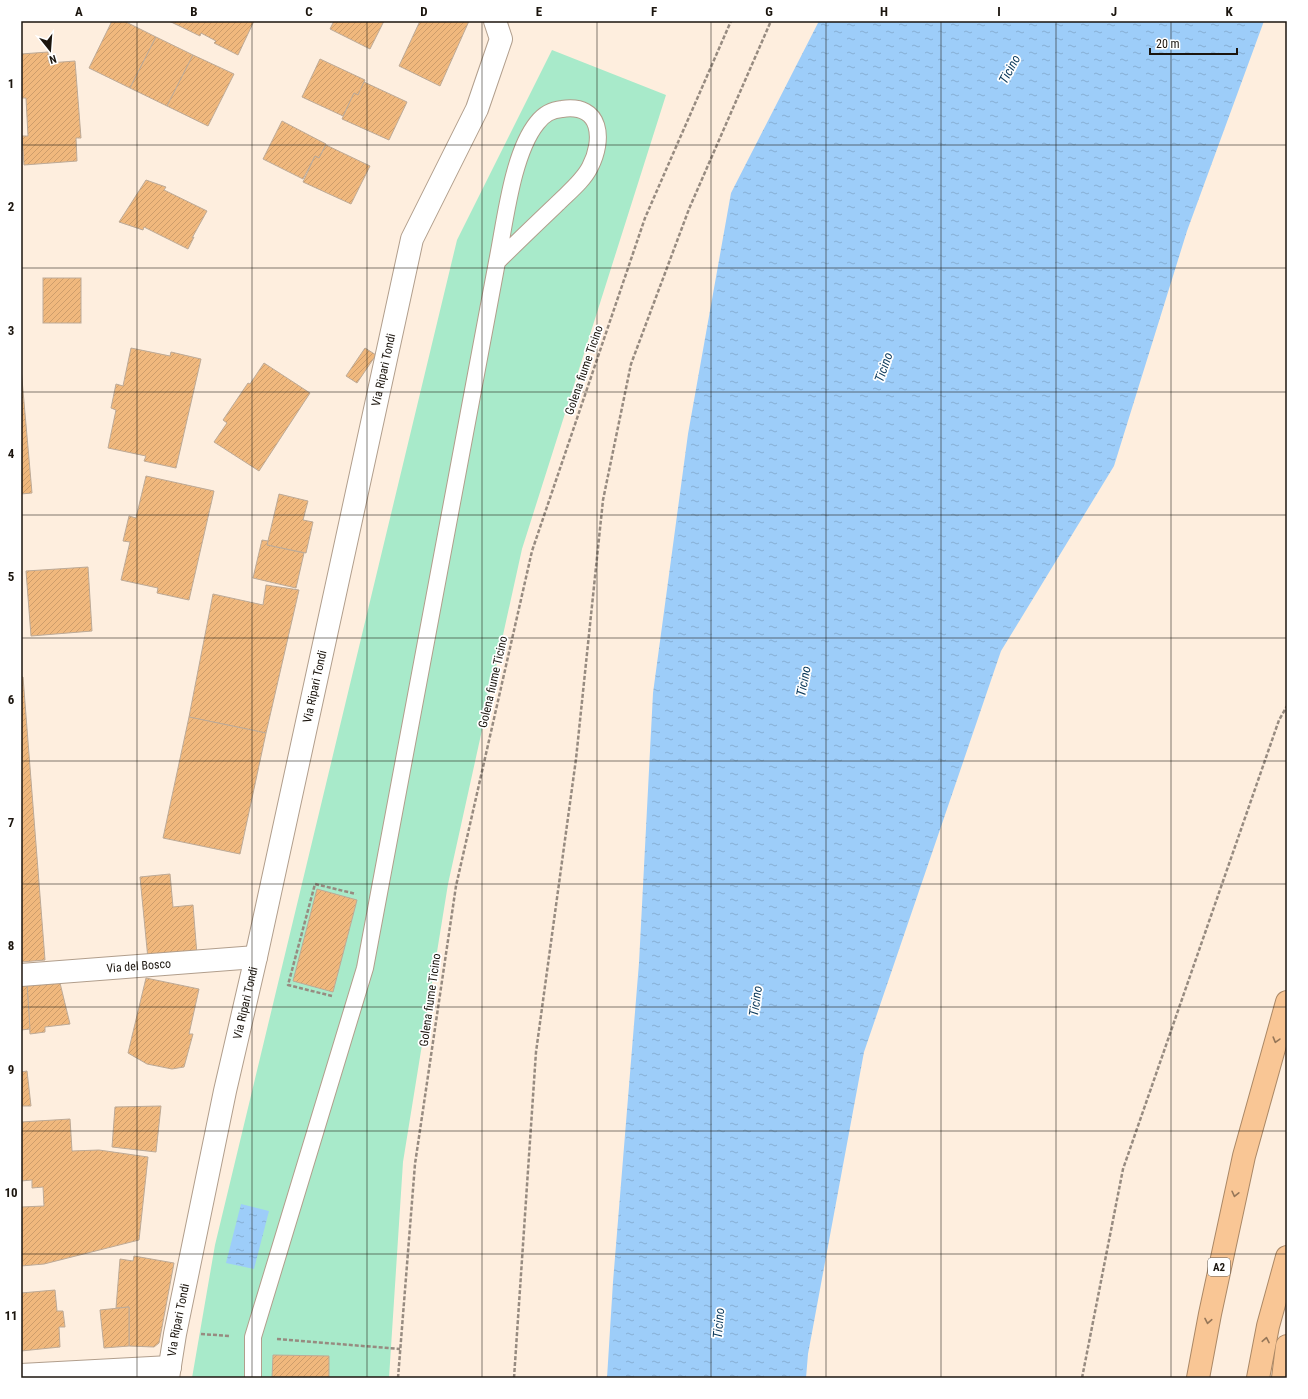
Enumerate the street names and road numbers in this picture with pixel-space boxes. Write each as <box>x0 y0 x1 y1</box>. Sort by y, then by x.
street label: Golena fiume Ticino <box>562 323 606 417</box>
street label: Via Ripari Tondi <box>369 332 398 408</box>
street label: Golena fiume Ticino <box>476 635 510 729</box>
street label: Via Ripari Tondi <box>300 649 329 724</box>
street label: Golena fiume Ticino <box>417 953 443 1047</box>
street label: Via del Bosco <box>106 957 171 975</box>
street label: Via Ripari Tondi <box>230 965 261 1041</box>
road number: A2 <box>1208 1258 1230 1276</box>
street label: Via Ripari Tondi <box>165 1282 192 1357</box>

